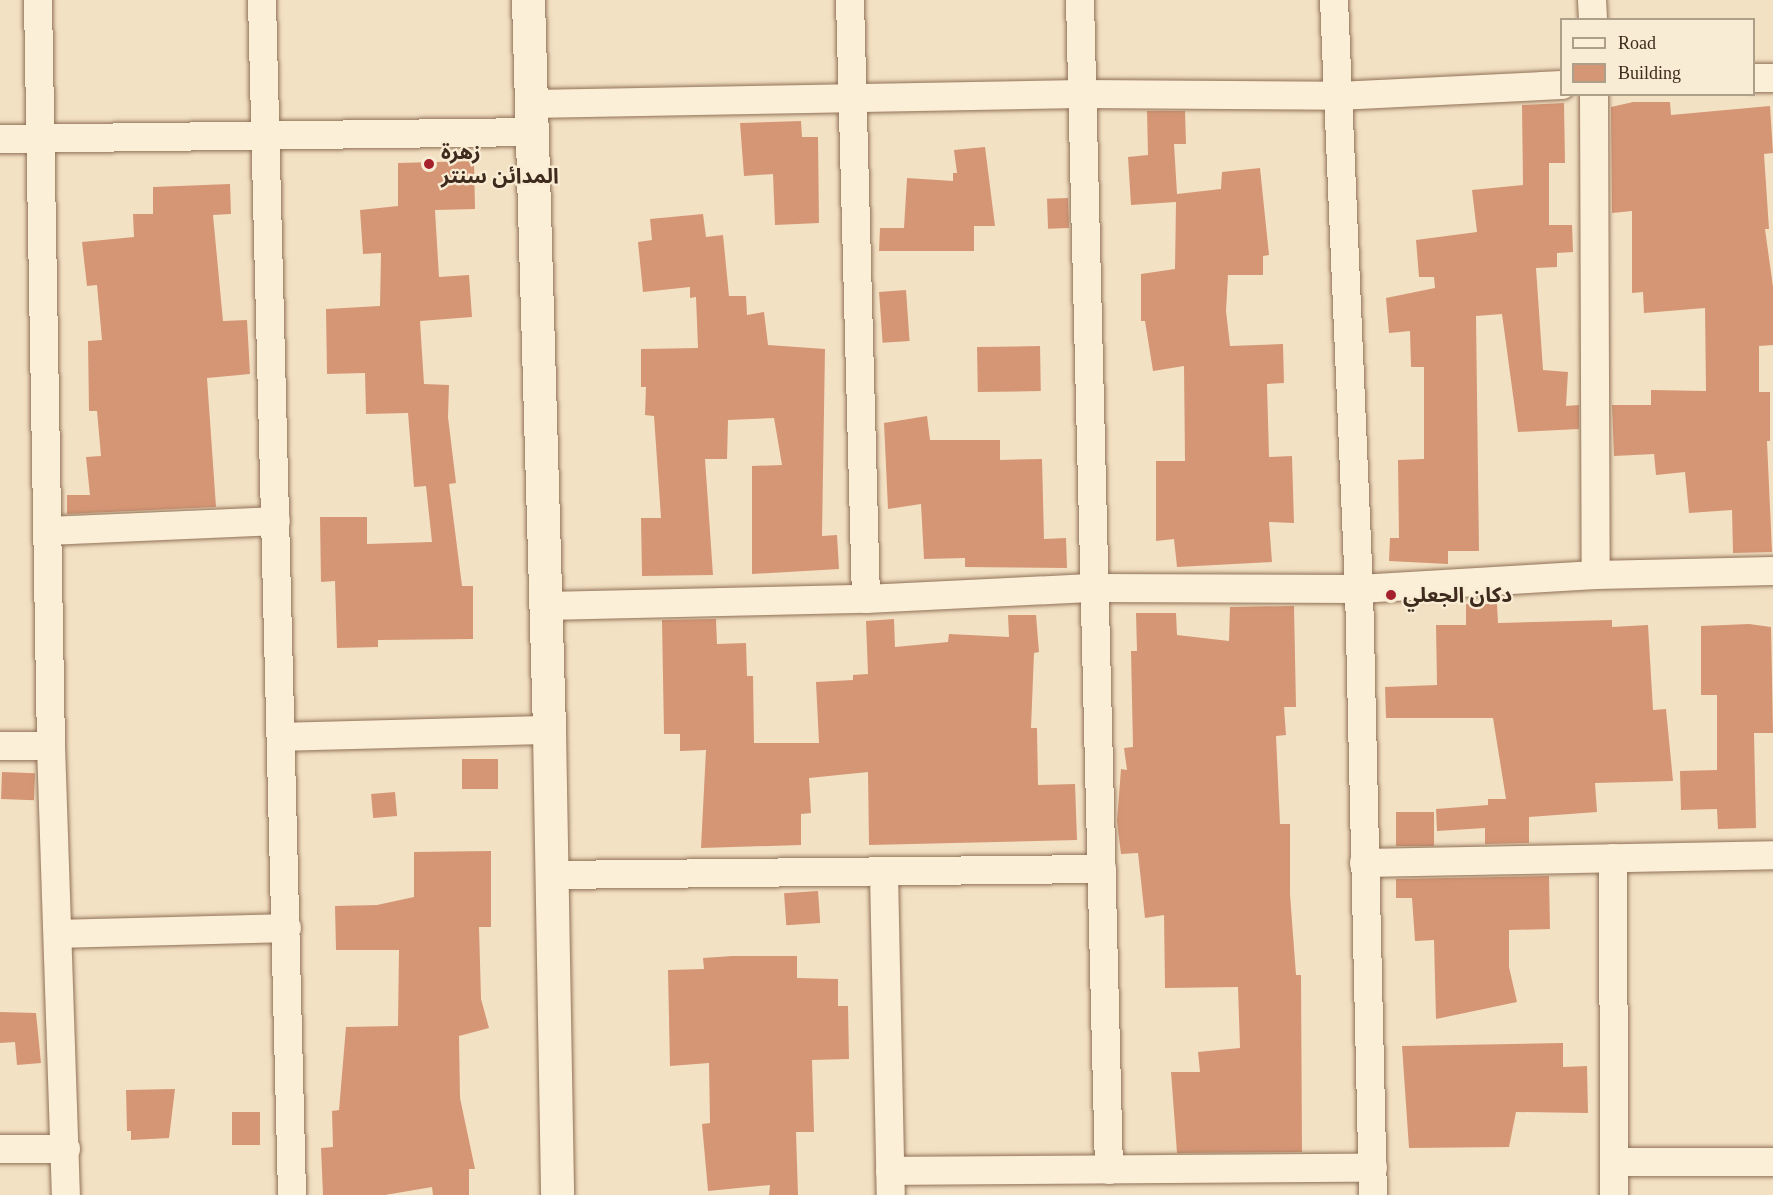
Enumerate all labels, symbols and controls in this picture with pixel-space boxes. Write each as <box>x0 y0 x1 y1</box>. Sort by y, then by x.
legend <box>1560 18 1755 96</box>
text: Road <box>1618 33 1656 53</box>
text: Building <box>1618 63 1681 83</box>
place label: زهرة المدائن سنتر <box>441 139 559 189</box>
marker: زهرة المدائن سنتر <box>422 157 436 171</box>
place label: دكان الجعلي <box>1403 582 1512 608</box>
marker: دكان الجعلي <box>1384 588 1398 602</box>

